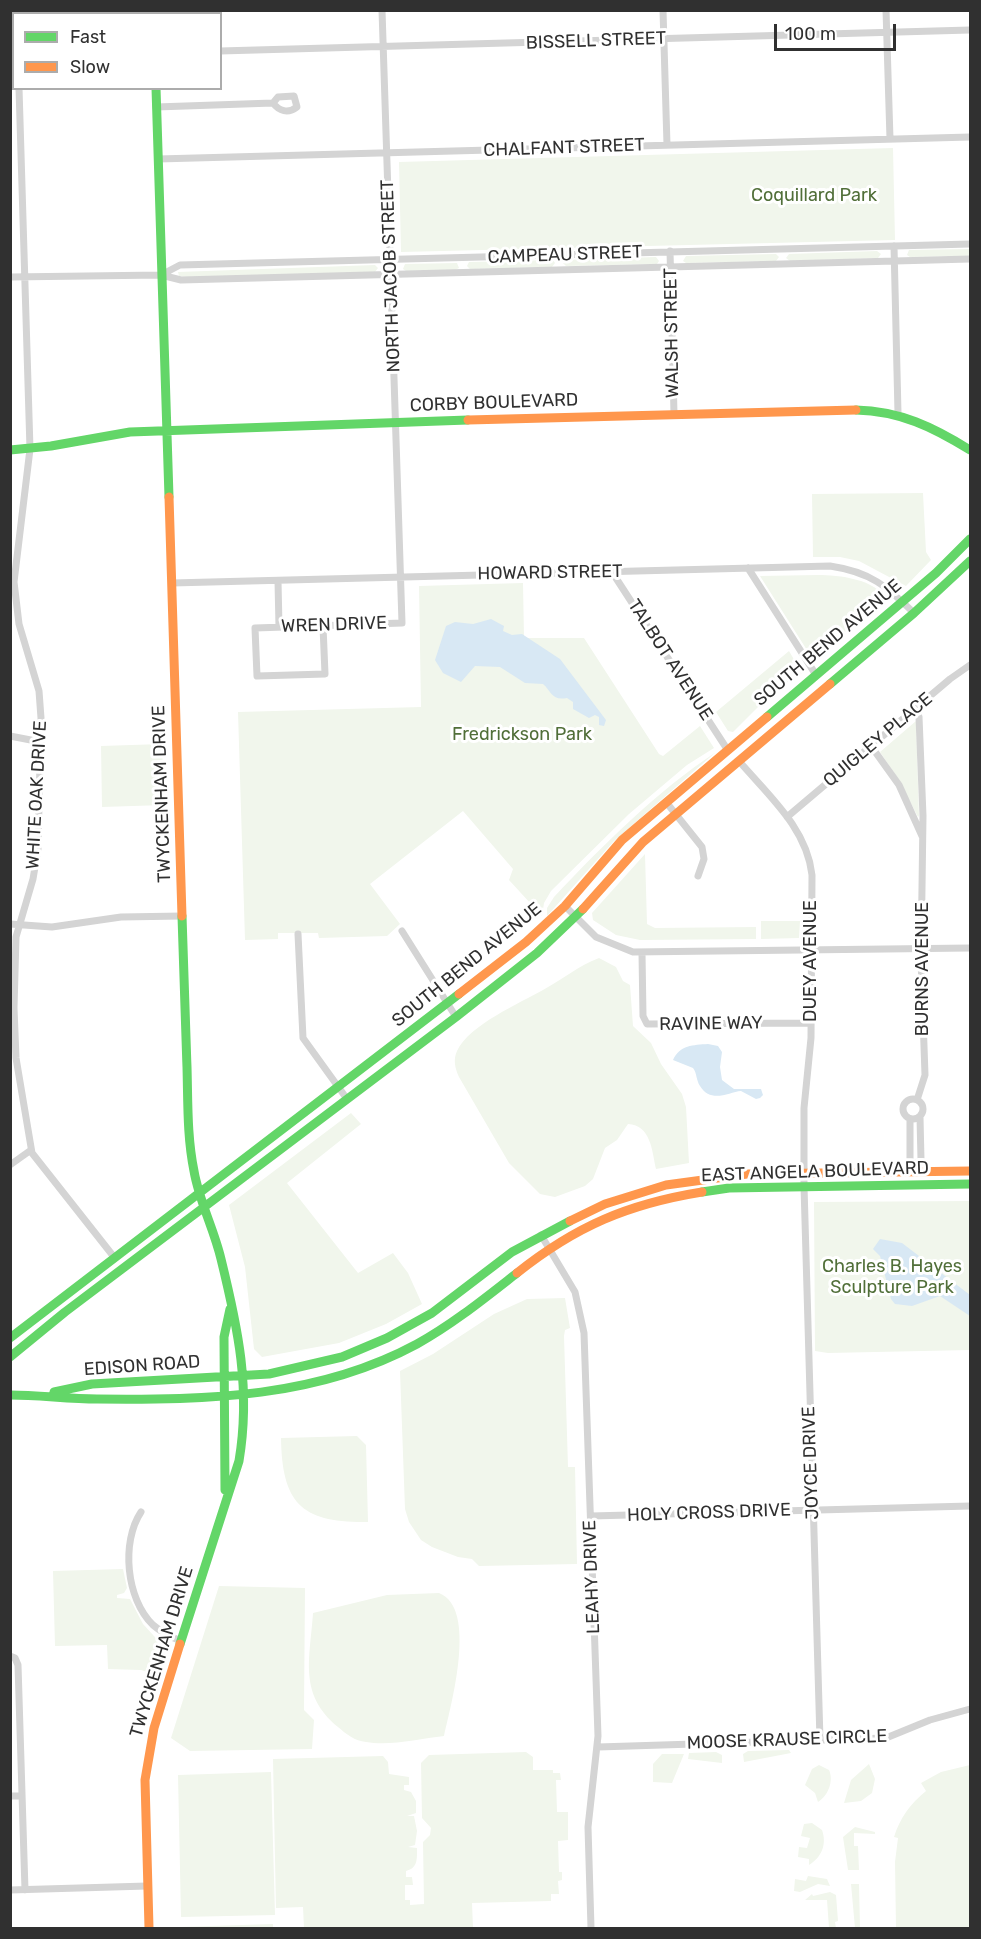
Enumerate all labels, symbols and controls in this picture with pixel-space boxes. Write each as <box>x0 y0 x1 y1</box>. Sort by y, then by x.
legend <box>12 12 222 90</box>
scale bar <box>777 12 898 50</box>
text: 100 m <box>785 23 836 45</box>
text: Fast <box>70 26 106 48</box>
street label: BISSELL STREET <box>525 28 667 54</box>
text: Slow <box>70 56 110 78</box>
street label: CHALFANT STREET <box>483 134 645 162</box>
street label: NORTH JACOB STREET <box>377 179 405 373</box>
park label: Coquillard Park <box>751 185 877 207</box>
street label: CAMPEAU STREET <box>487 242 643 268</box>
street label: WALSH STREET <box>660 268 684 398</box>
street label: CORBY BOULEVARD <box>409 389 579 417</box>
street label: HOWARD STREET <box>477 561 623 585</box>
street label: SOUTH BEND AVENUE <box>750 575 906 711</box>
street label: TALBOT AVENUE <box>623 595 717 725</box>
street label: WREN DRIVE <box>281 612 387 638</box>
street label: QUIGLEY PLACE <box>819 688 937 792</box>
street label: TWYCKENHAM DRIVE <box>148 705 176 883</box>
street label: WHITE OAK DRIVE <box>22 720 52 870</box>
park label: Fredrickson Park <box>452 724 592 746</box>
street label: SOUTH BEND AVENUE <box>388 898 546 1032</box>
street label: DUEY AVENUE <box>800 900 822 1022</box>
street label: BURNS AVENUE <box>912 902 934 1036</box>
street label: RAVINE WAY <box>659 1012 763 1036</box>
street label: EAST ANGELA BOULEVARD <box>701 1157 929 1187</box>
park label: Charles B. Hayes Sculpture Park <box>822 1256 962 1298</box>
street label: EDISON ROAD <box>83 1351 201 1381</box>
street label: JOYCE DRIVE <box>798 1406 824 1520</box>
street label: HOLY CROSS DRIVE <box>627 1499 791 1527</box>
street label: LEAHY DRIVE <box>579 1520 605 1634</box>
street label: TWYCKENHAM DRIVE <box>126 1564 198 1740</box>
street label: MOOSE KRAUSE CIRCLE <box>686 1726 888 1754</box>

